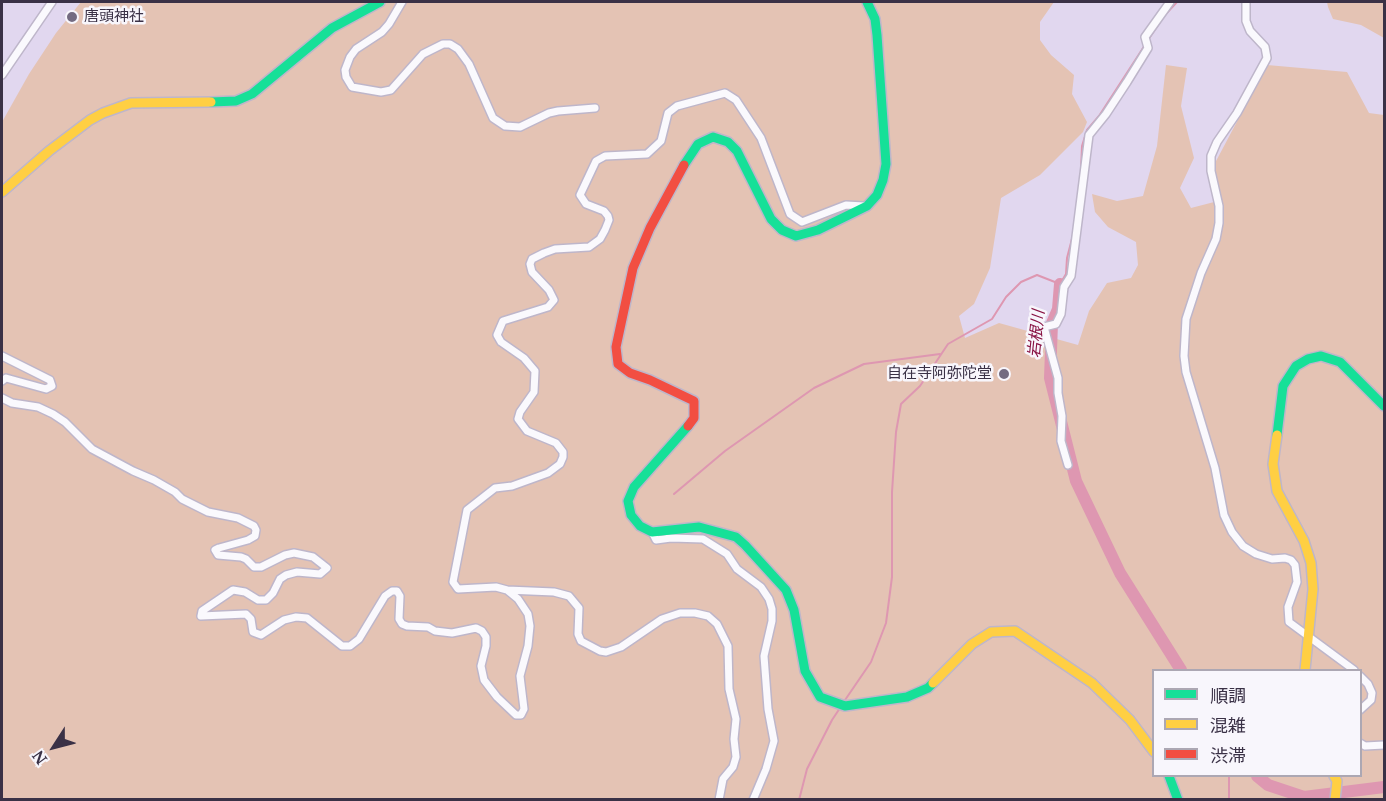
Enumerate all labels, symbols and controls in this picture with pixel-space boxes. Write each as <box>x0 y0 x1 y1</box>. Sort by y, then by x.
place label: 唐頭神社 <box>84 8 144 26</box>
marker: 唐頭神社 <box>65 10 79 24</box>
water label: 岩根川 <box>1025 309 1049 359</box>
place label: 自在寺阿弥陀堂 <box>887 365 992 383</box>
marker: 自在寺阿弥陀堂 <box>997 367 1011 381</box>
legend <box>1152 669 1362 777</box>
text: 順調 <box>1210 683 1246 707</box>
text: 混雑 <box>1210 713 1246 737</box>
north arrow <box>24 717 84 777</box>
text: 渋滞 <box>1210 743 1246 767</box>
text: N <box>27 746 52 769</box>

